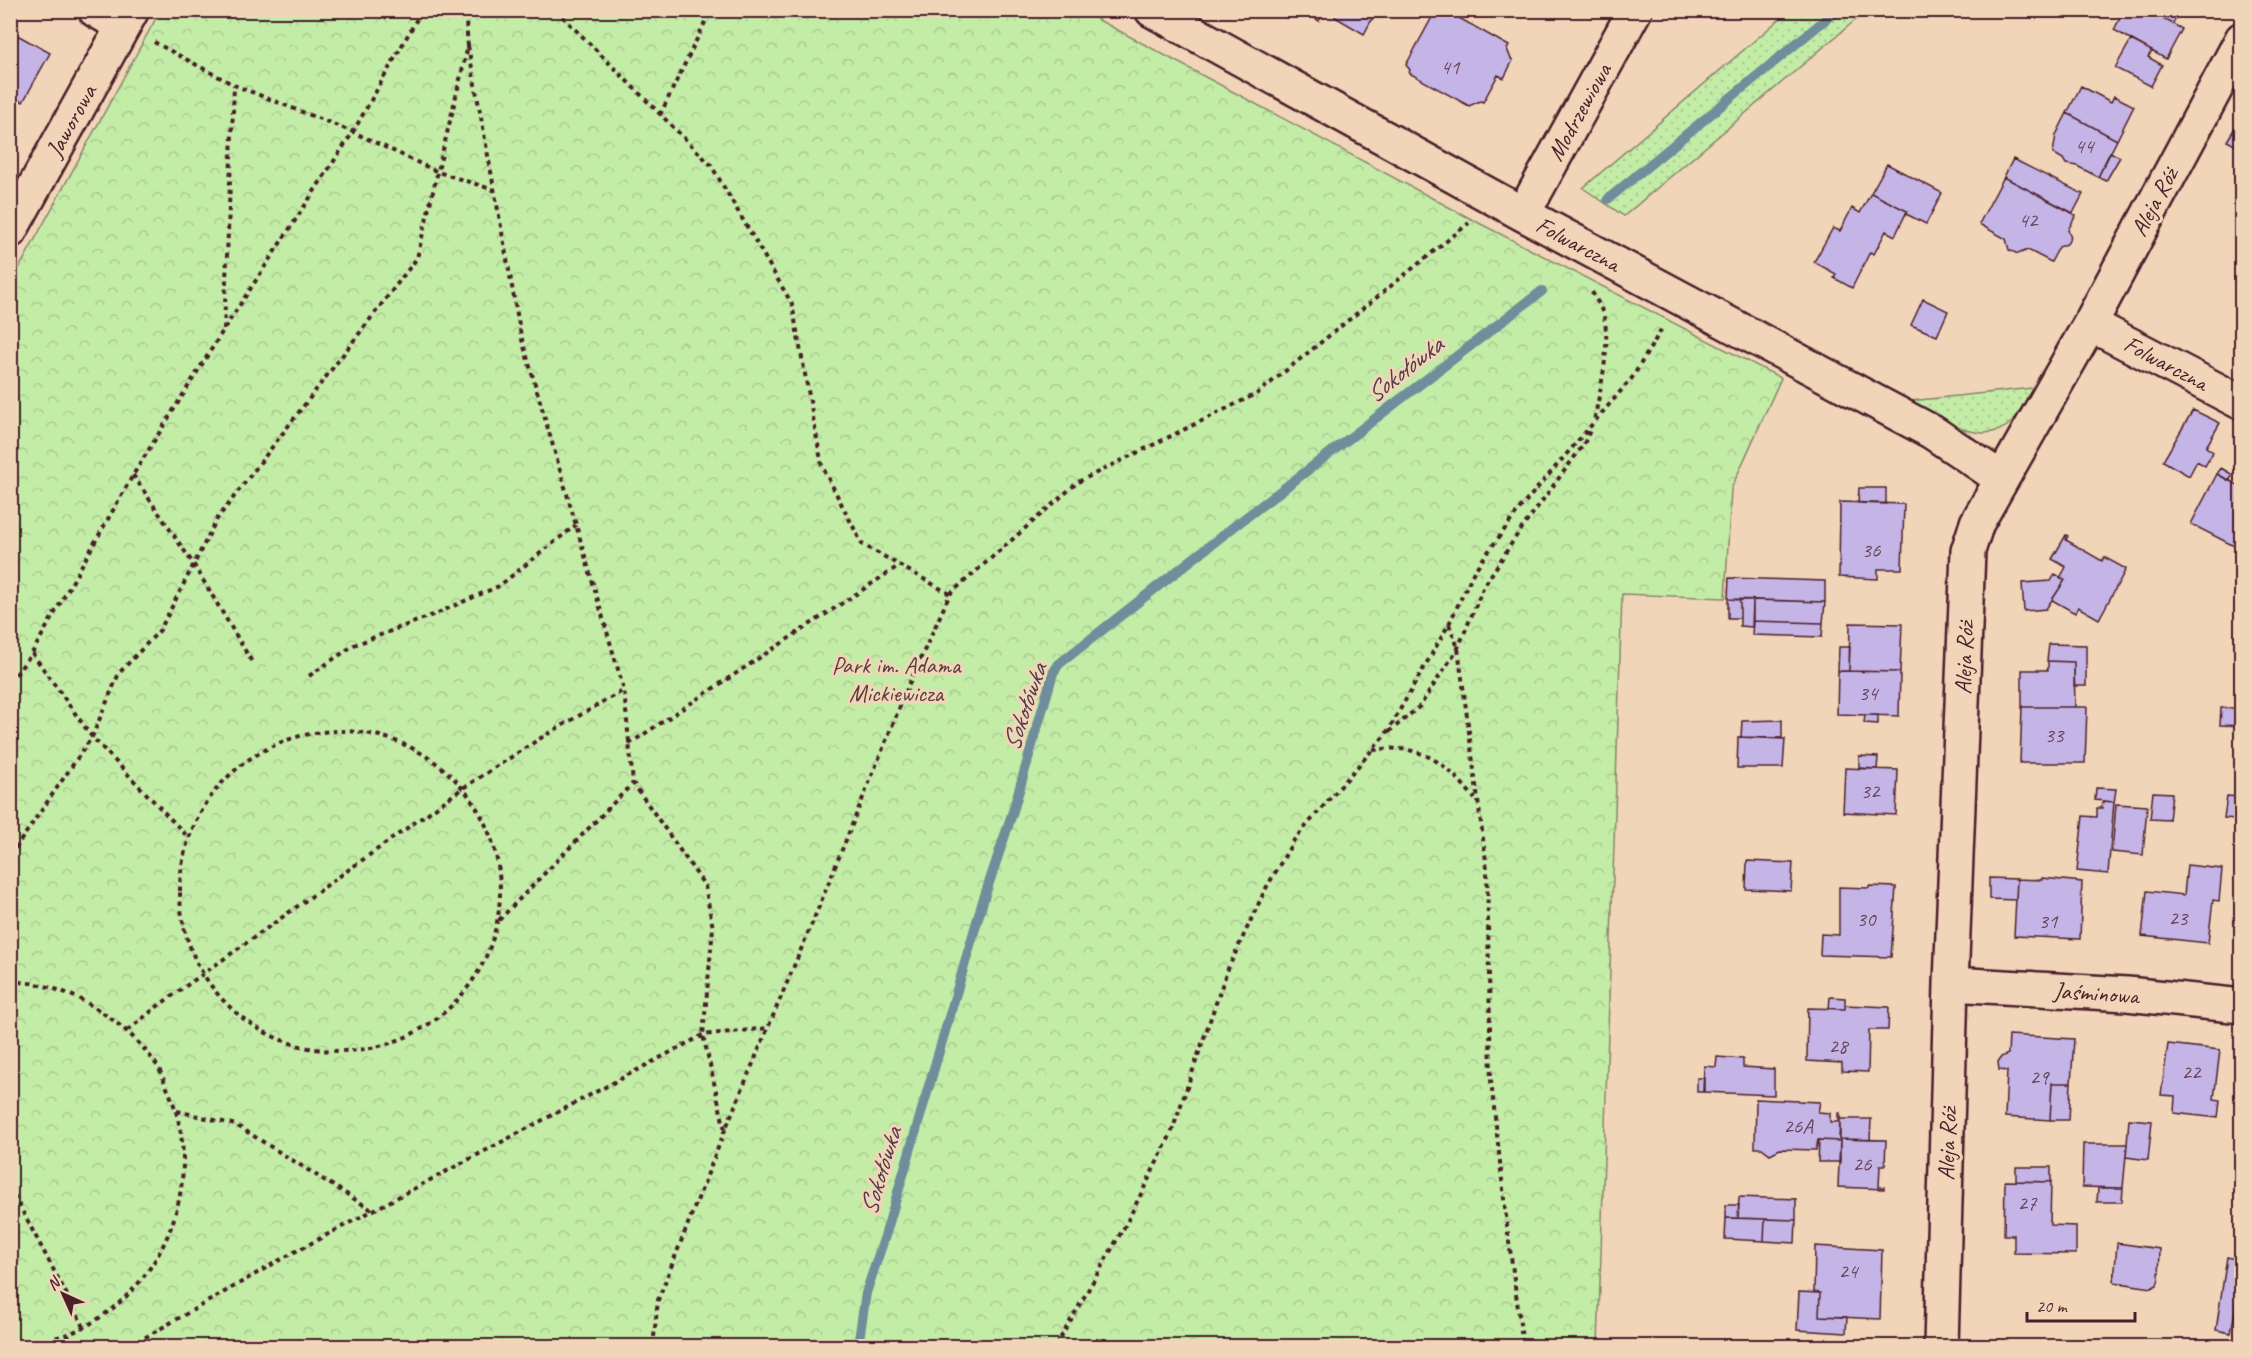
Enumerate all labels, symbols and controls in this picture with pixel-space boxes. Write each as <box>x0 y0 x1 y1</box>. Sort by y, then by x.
house number: 41 <box>1441 54 1461 80</box>
street label: Modrzewiowa <box>1540 57 1619 166</box>
street label: Jaworowa <box>38 78 104 163</box>
house number: 44 <box>2075 133 2096 159</box>
street label: Aleja Róż <box>2124 161 2186 241</box>
house number: 42 <box>2019 207 2039 233</box>
street label: Folwarczna <box>1531 210 1627 279</box>
water label: Sokołówka <box>1359 327 1452 410</box>
street label: Folwarczna <box>2119 329 2215 398</box>
house number: 36 <box>1862 537 1881 563</box>
street label: Aleja Róż <box>1948 618 1980 695</box>
park label: Park im. Adama Mickiewicza <box>832 650 962 708</box>
water label: Sokołówka <box>994 657 1056 755</box>
house number: 34 <box>1859 680 1880 706</box>
house number: 33 <box>2045 722 2065 748</box>
house number: 32 <box>1861 778 1881 804</box>
house number: 23 <box>2169 905 2189 931</box>
house number: 30 <box>1857 906 1877 932</box>
house number: 31 <box>2039 908 2059 934</box>
street label: Jaśminowa <box>2051 975 2142 1011</box>
house number: 28 <box>1829 1033 1850 1059</box>
house number: 22 <box>2182 1059 2202 1085</box>
house number: 29 <box>2030 1064 2050 1090</box>
street label: Aleja Róż <box>1931 1104 1963 1181</box>
house number: 26A <box>1783 1113 1814 1139</box>
water label: Sokołówka <box>852 1121 910 1219</box>
house number: 26 <box>1853 1151 1872 1177</box>
house number: 27 <box>2018 1190 2038 1216</box>
house number: 24 <box>1839 1258 1860 1284</box>
north arrow <box>33 1264 93 1324</box>
text: N <box>43 1271 66 1295</box>
scale bar <box>2027 1285 2135 1323</box>
text: 20 m <box>2036 1295 2069 1317</box>

